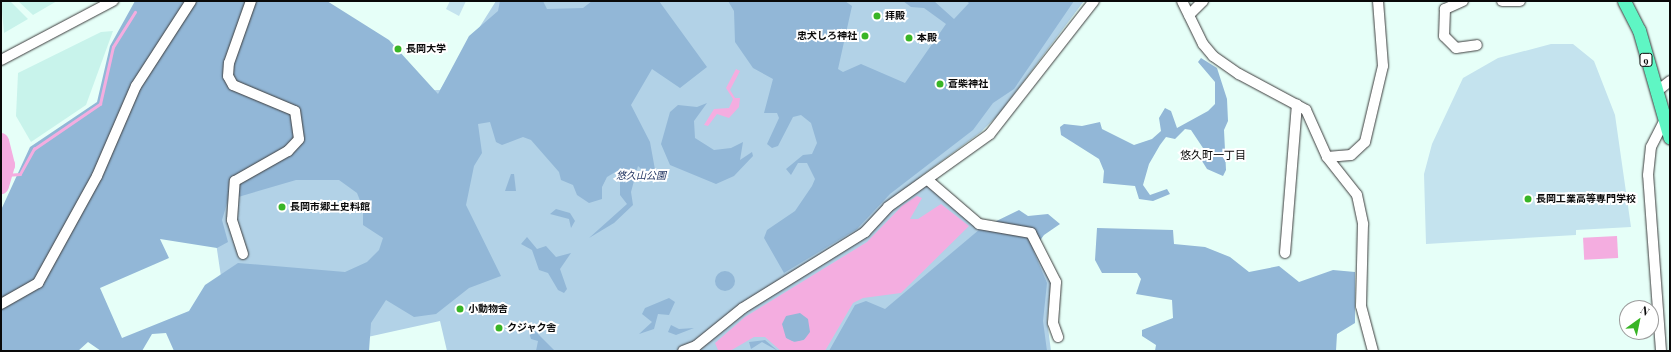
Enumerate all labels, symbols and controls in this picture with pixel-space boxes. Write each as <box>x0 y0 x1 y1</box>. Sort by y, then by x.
place label: 拝殿 <box>885 10 905 22</box>
marker: 拝殿 <box>872 11 882 21</box>
place label: 忠犬しろ神社 <box>797 30 857 42</box>
marker: 忠犬しろ神社 <box>860 31 870 41</box>
place label: 本殿 <box>917 32 937 44</box>
marker: 本殿 <box>904 33 914 43</box>
place label: 長岡大学 <box>406 43 446 55</box>
marker: 長岡大学 <box>393 44 403 54</box>
road number: 9 <box>1639 53 1653 67</box>
place label: 蒼柴神社 <box>948 78 988 90</box>
marker: 蒼柴神社 <box>935 79 945 89</box>
district label: 悠久町一丁目 <box>1180 148 1246 162</box>
park label: 悠久山公園 <box>616 170 666 182</box>
place label: 長岡工業高等専門学校 <box>1536 193 1636 205</box>
marker: 長岡工業高等専門学校 <box>1523 194 1533 204</box>
place label: 長岡市郷土史料館 <box>290 201 370 213</box>
marker: 長岡市郷土史料館 <box>277 202 287 212</box>
north arrow <box>1619 300 1659 340</box>
text: N <box>1638 302 1653 319</box>
place label: 小動物舎 <box>468 303 508 315</box>
marker: 小動物舎 <box>455 304 465 314</box>
place label: クジャク舎 <box>507 322 557 334</box>
marker: クジャク舎 <box>494 323 504 333</box>

